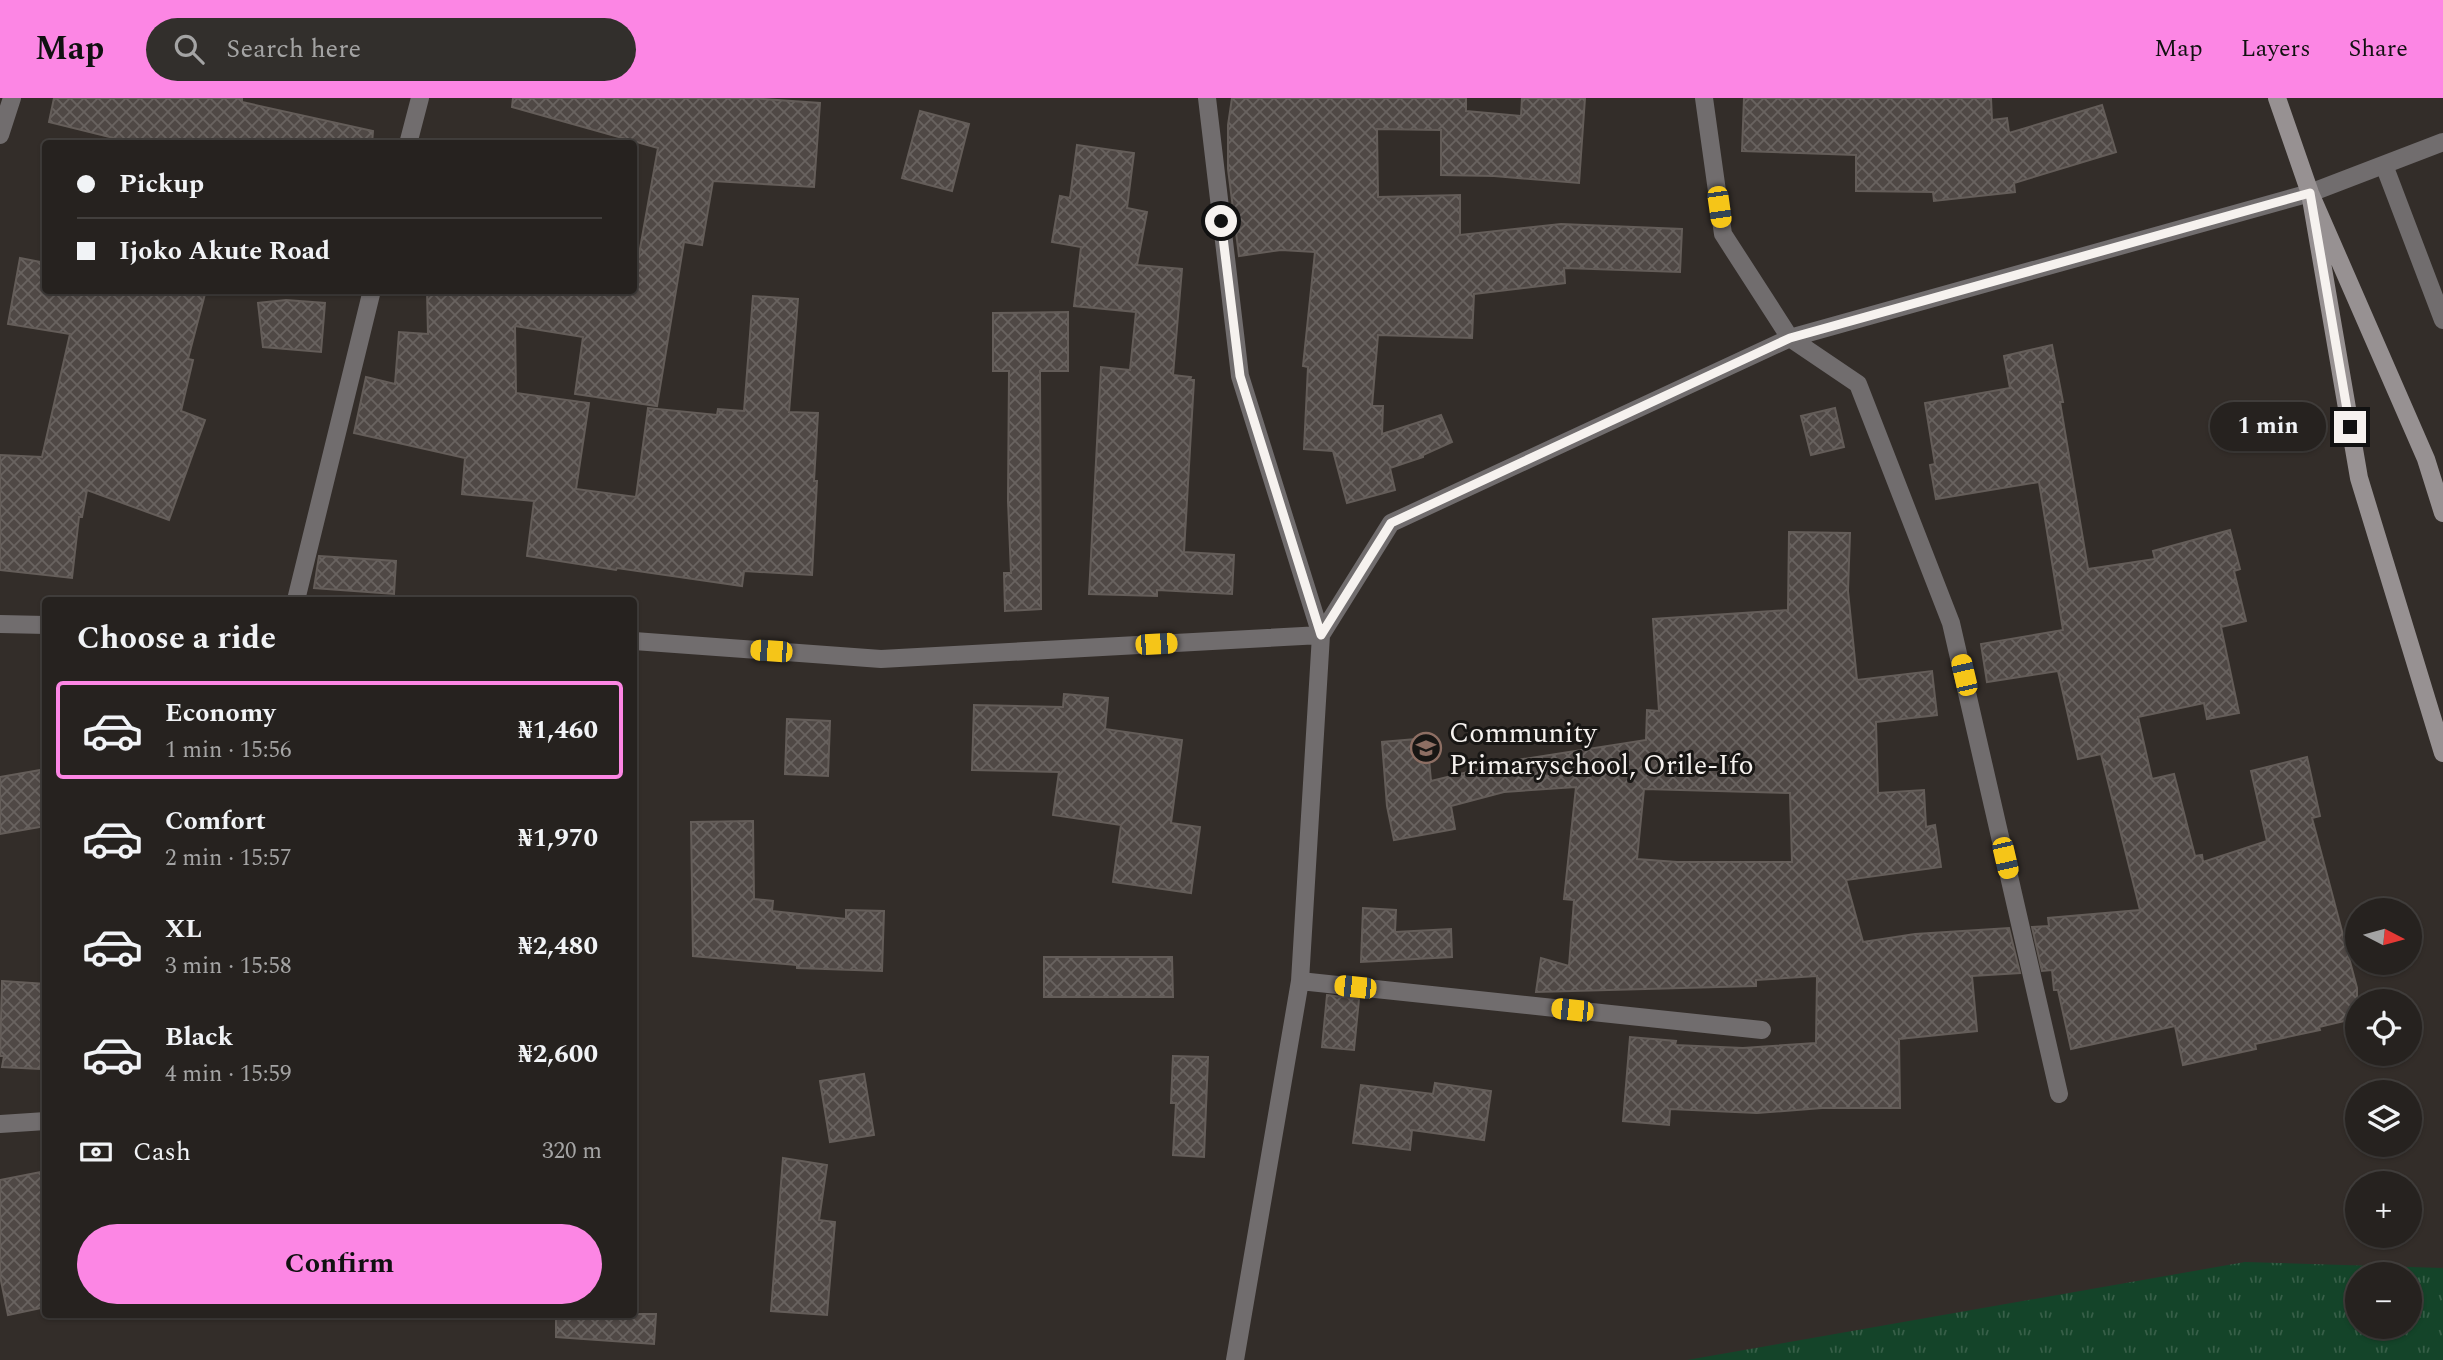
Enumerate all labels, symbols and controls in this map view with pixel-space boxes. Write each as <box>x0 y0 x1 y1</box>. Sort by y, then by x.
search box <box>146 18 636 81</box>
text: Map <box>35 24 104 74</box>
text: Search here <box>226 29 361 69</box>
icon: search <box>170 30 208 68</box>
text: Map <box>2154 31 2203 67</box>
text: Layers <box>2241 31 2311 67</box>
text: Share <box>2349 31 2408 67</box>
text: Pickup <box>119 164 204 204</box>
car <box>1706 185 1733 229</box>
route start <box>1205 205 1237 237</box>
text: Ijoko Akute Road <box>119 231 330 271</box>
callout: 1 min <box>2210 402 2326 452</box>
text: 1 min <box>2237 409 2299 444</box>
route end <box>2334 411 2366 443</box>
text: Choose a ride <box>77 614 276 663</box>
car <box>1135 632 1178 656</box>
car <box>750 639 793 663</box>
car <box>1950 652 1979 698</box>
text: Economy <box>165 693 275 733</box>
icon: car <box>81 699 144 762</box>
text: ₦1,460 <box>518 710 598 750</box>
place label: Community Primaryschool, Orile-Ifo <box>1449 712 1754 787</box>
school or university icon: Community Primaryschool, Orile-Ifo <box>1409 731 1443 765</box>
text: 1 min · 15:56 <box>165 733 292 768</box>
text: Comfort <box>165 801 266 841</box>
icon: car <box>81 807 144 870</box>
text: ₦1,970 <box>518 818 598 858</box>
car <box>1991 835 2020 881</box>
text: 2 min · 15:57 <box>165 841 292 876</box>
north arrow <box>2345 898 2422 975</box>
map controls <box>2345 898 2422 1339</box>
text: XL <box>165 909 202 949</box>
icon: car <box>81 915 144 978</box>
text: ₦2,480 <box>518 926 598 966</box>
text: 3 min · 15:58 <box>165 949 292 984</box>
car <box>1334 974 1377 1000</box>
button: locate <box>2345 989 2422 1066</box>
car <box>1551 997 1594 1023</box>
text: Black <box>165 1017 233 1057</box>
icon: car <box>81 1023 144 1086</box>
text: ₦2,600 <box>518 1034 598 1074</box>
text: 4 min · 15:59 <box>165 1057 292 1092</box>
button: layers <box>2345 1080 2422 1157</box>
text: Cash <box>133 1132 191 1172</box>
icon: cash <box>77 1133 115 1171</box>
text: 320 m <box>542 1134 602 1169</box>
button: + <box>2345 1171 2422 1248</box>
button: Confirm <box>77 1224 602 1304</box>
button: − <box>2345 1262 2422 1339</box>

